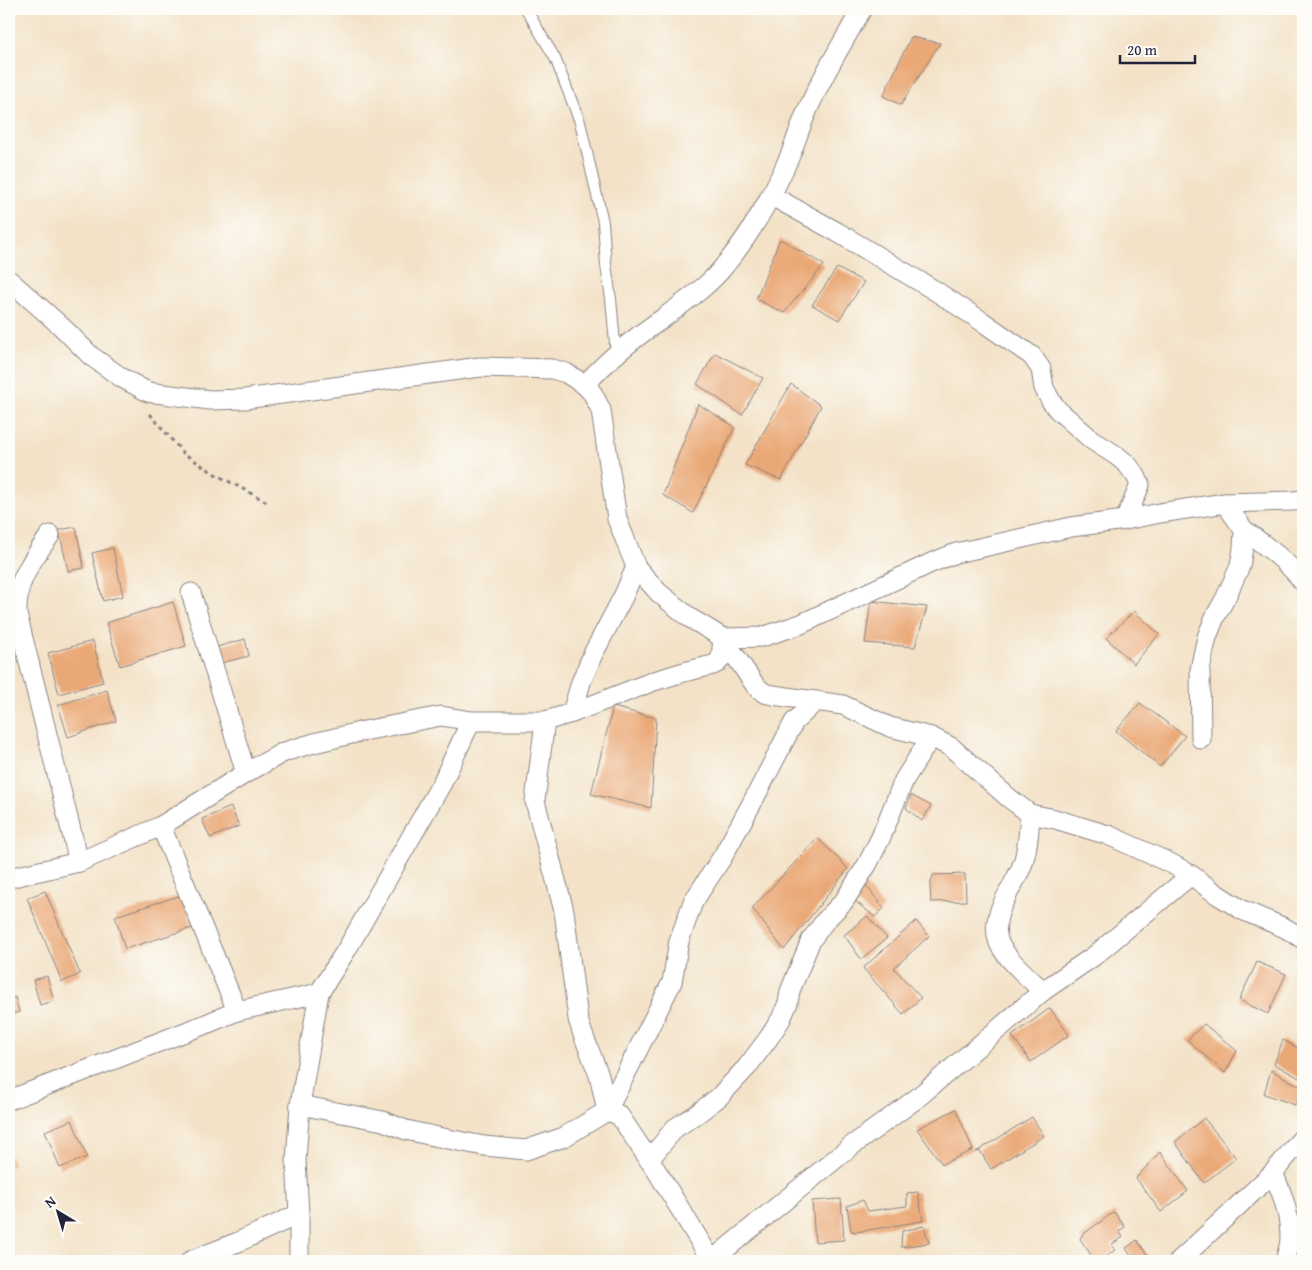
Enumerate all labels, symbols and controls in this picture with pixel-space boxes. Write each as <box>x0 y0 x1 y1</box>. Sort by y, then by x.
scale bar <box>1120 32 1194 64</box>
text: 20 m <box>1127 39 1158 60</box>
north arrow <box>32 1188 82 1238</box>
text: N <box>40 1191 60 1213</box>

